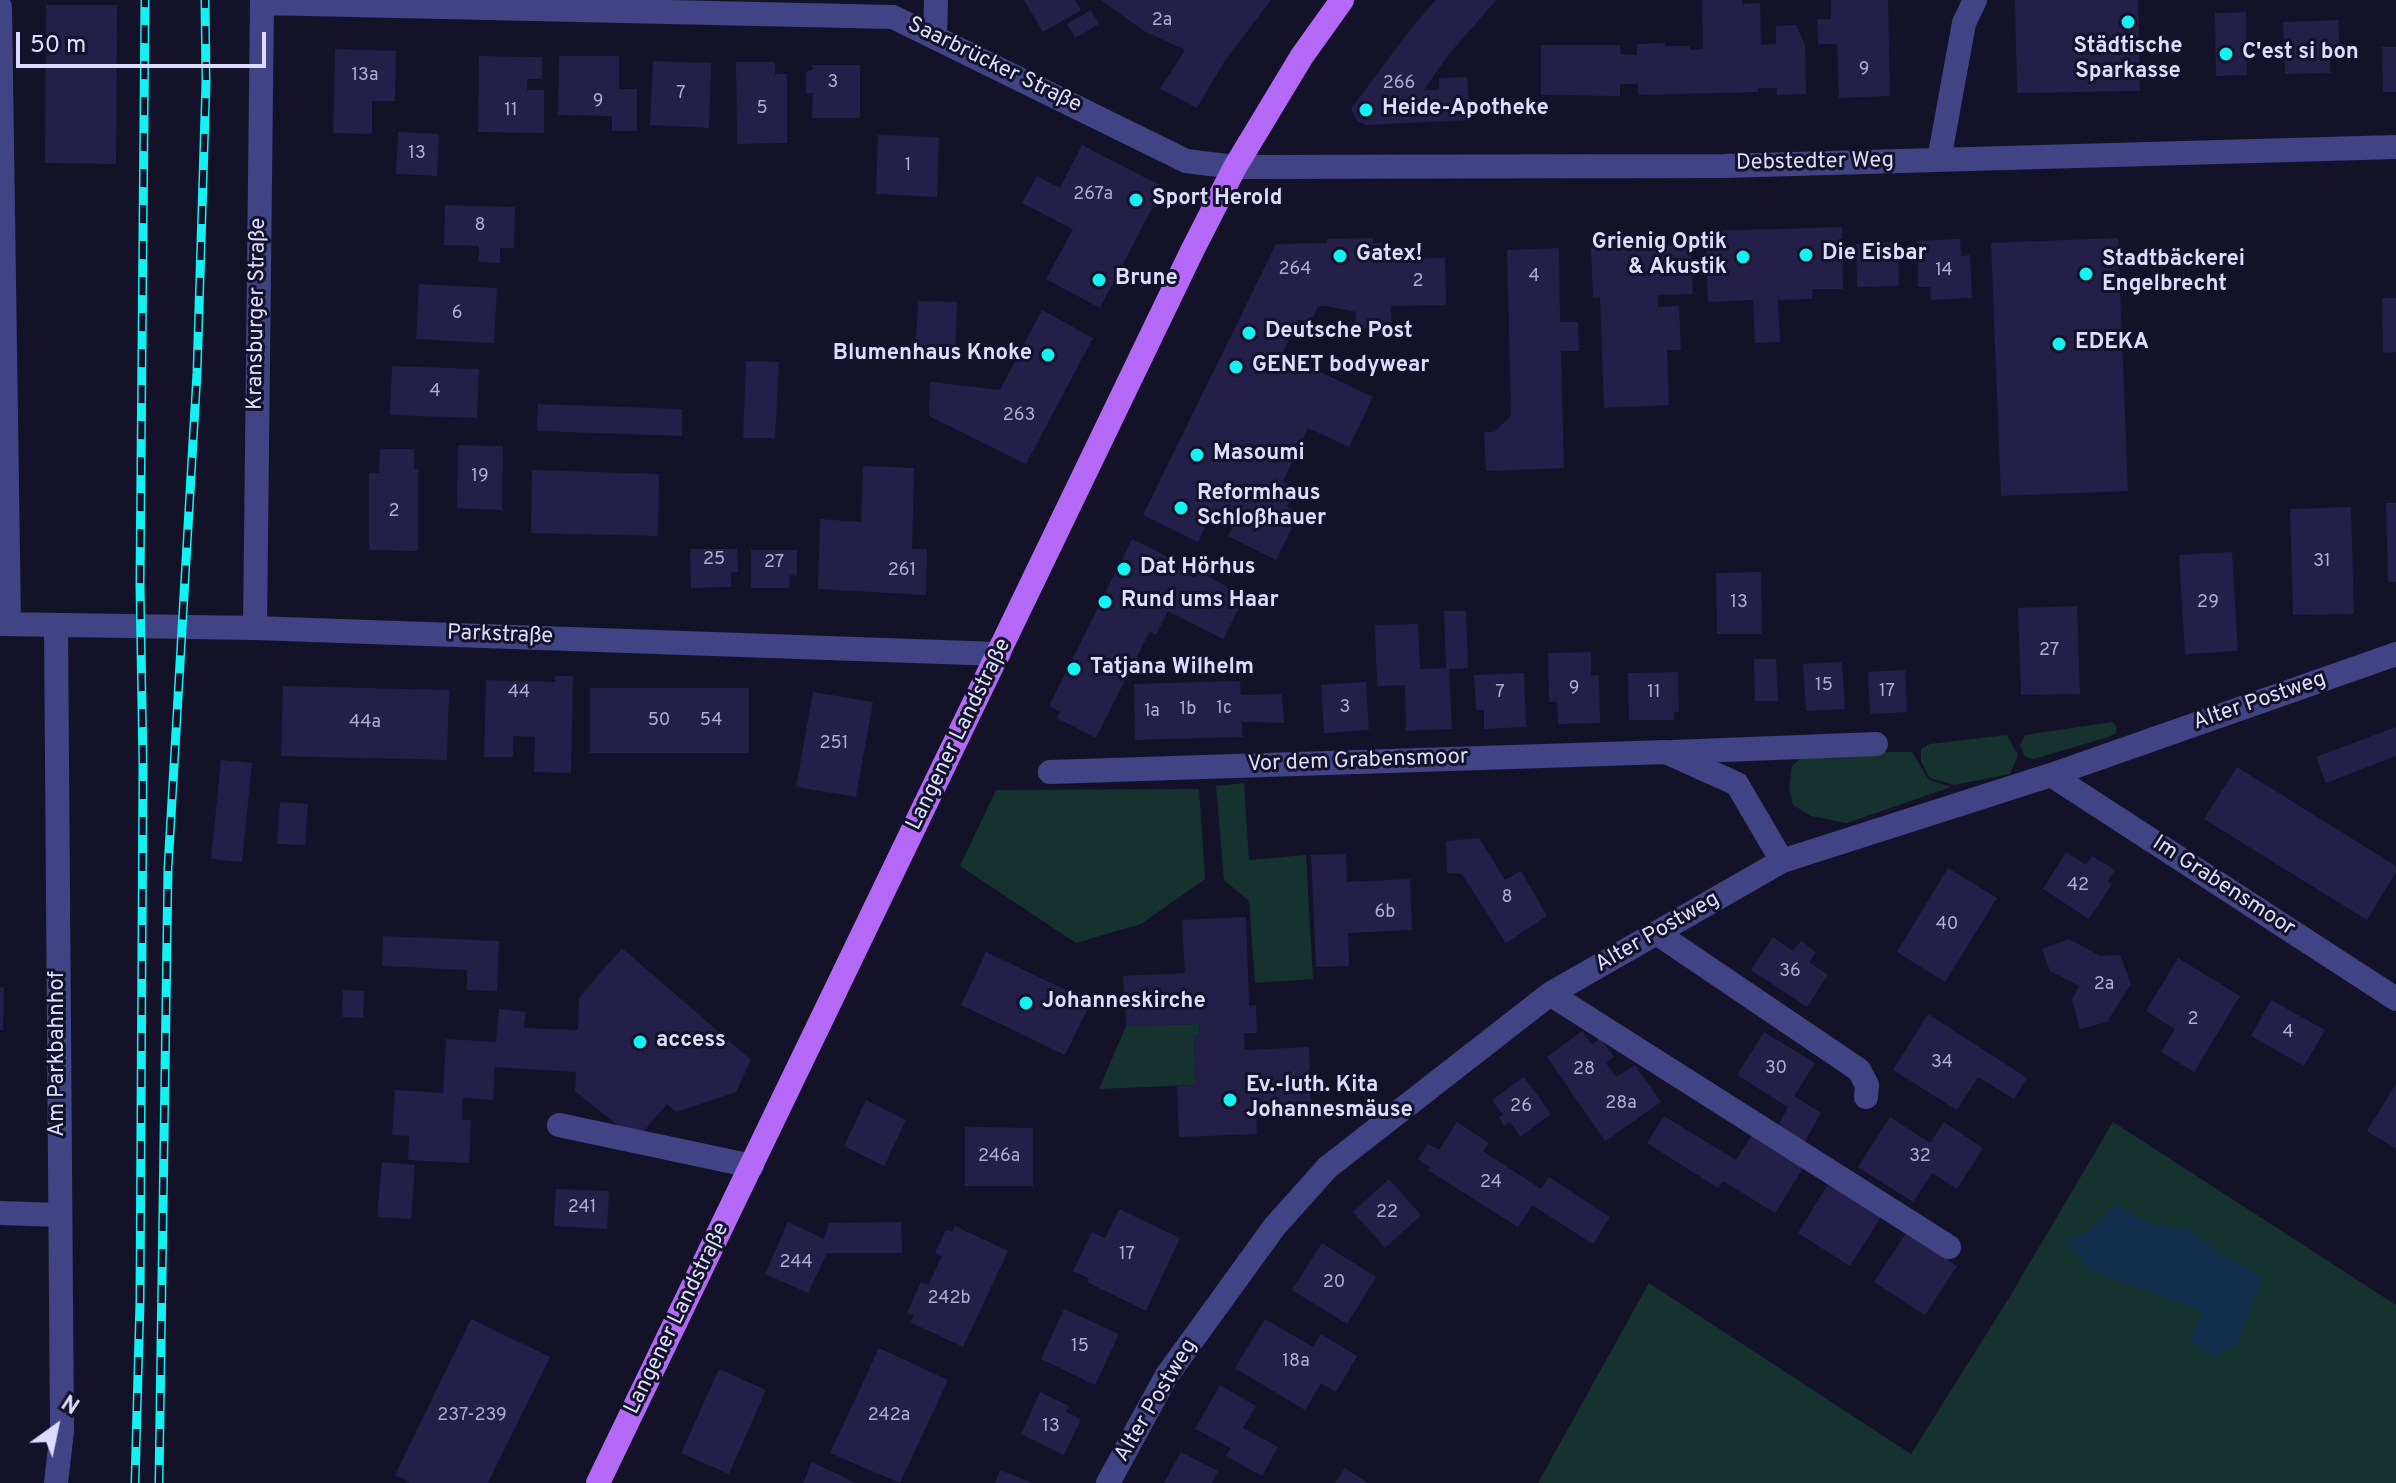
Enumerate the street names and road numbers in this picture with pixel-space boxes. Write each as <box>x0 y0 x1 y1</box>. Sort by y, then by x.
street label: Saarbrücker Straße <box>903 12 1085 120</box>
street label: Debstedter Weg <box>1736 148 1894 178</box>
street label: Kransburger Straße <box>243 218 273 410</box>
street label: Parkstraße <box>446 621 554 651</box>
street label: Langener Landstraße <box>902 635 1018 835</box>
street label: Alter Postweg <box>2190 667 2330 737</box>
street label: Vor dem Grabensmoor <box>1247 745 1469 779</box>
street label: Im Grabensmoor <box>2147 831 2299 943</box>
street label: Alter Postweg <box>1591 887 1725 979</box>
street label: Am Parkbahnhof <box>46 971 72 1137</box>
street label: Langener Landstraße <box>620 1219 736 1419</box>
street label: Alter Postweg <box>1110 1335 1204 1467</box>

